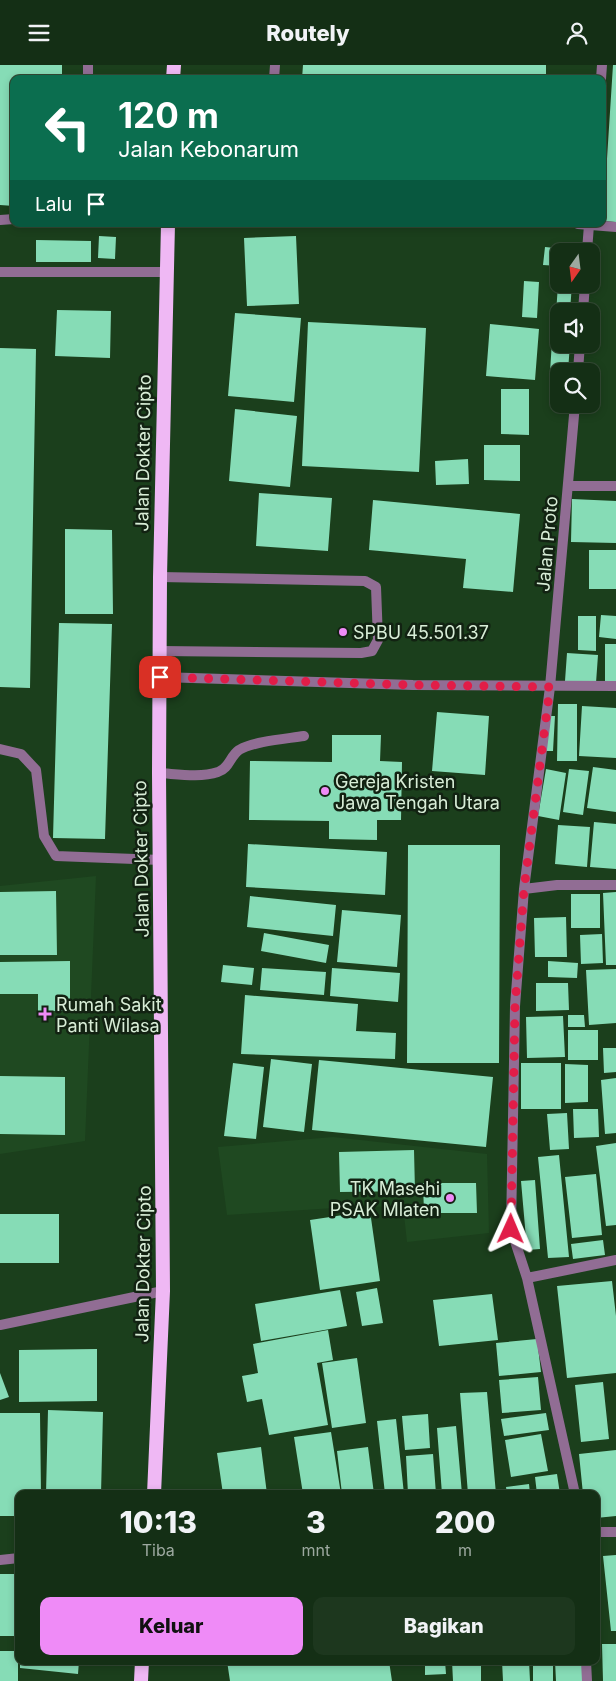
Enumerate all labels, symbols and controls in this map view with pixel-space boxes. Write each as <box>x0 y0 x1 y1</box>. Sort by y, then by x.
icon: menu <box>25 19 53 47</box>
icon: person <box>563 19 591 47</box>
text: Routely <box>266 20 350 46</box>
text: 120 m <box>118 94 219 136</box>
icon: left <box>35 95 100 160</box>
text: Jalan Kebonarum <box>118 136 299 162</box>
icon: arrive <box>82 190 110 218</box>
text: Lalu <box>35 193 72 216</box>
north arrow <box>550 243 600 293</box>
map controls <box>550 243 600 413</box>
button: sound <box>550 303 600 353</box>
button: search <box>550 363 600 413</box>
street label: Jalan Dokter Cipto <box>131 374 155 532</box>
street label: Jalan Proto <box>532 495 562 593</box>
place label: SPBU 45.501.37 <box>353 622 489 643</box>
marker: SPBU 45.501.37 <box>337 626 349 638</box>
pin <box>139 656 181 698</box>
icon: arrive <box>146 663 174 691</box>
place label: Gereja Kristen Jawa Tengah Utara <box>335 771 500 813</box>
street label: Jalan Dokter Cipto <box>129 780 153 938</box>
marker: Gereja Kristen Jawa Tengah Utara <box>319 785 331 797</box>
place label: Rumah Sakit Panti Wilasa <box>56 994 162 1036</box>
marker: Rumah Sakit Panti Wilasa <box>38 1007 52 1021</box>
place label: TK Masehi PSAK Mlaten <box>330 1178 440 1220</box>
street label: Jalan Dokter Cipto <box>131 1185 155 1343</box>
marker: TK Masehi PSAK Mlaten <box>444 1192 456 1204</box>
position arrow <box>484 1202 536 1254</box>
text: 10:13 <box>120 1504 197 1540</box>
text: 3 <box>306 1504 326 1540</box>
text: 200 <box>435 1504 495 1540</box>
text: Tiba <box>142 1540 175 1560</box>
text: mnt <box>302 1540 330 1560</box>
text: m <box>458 1540 472 1560</box>
button: Keluar <box>40 1597 303 1655</box>
button: Bagikan <box>313 1597 575 1655</box>

